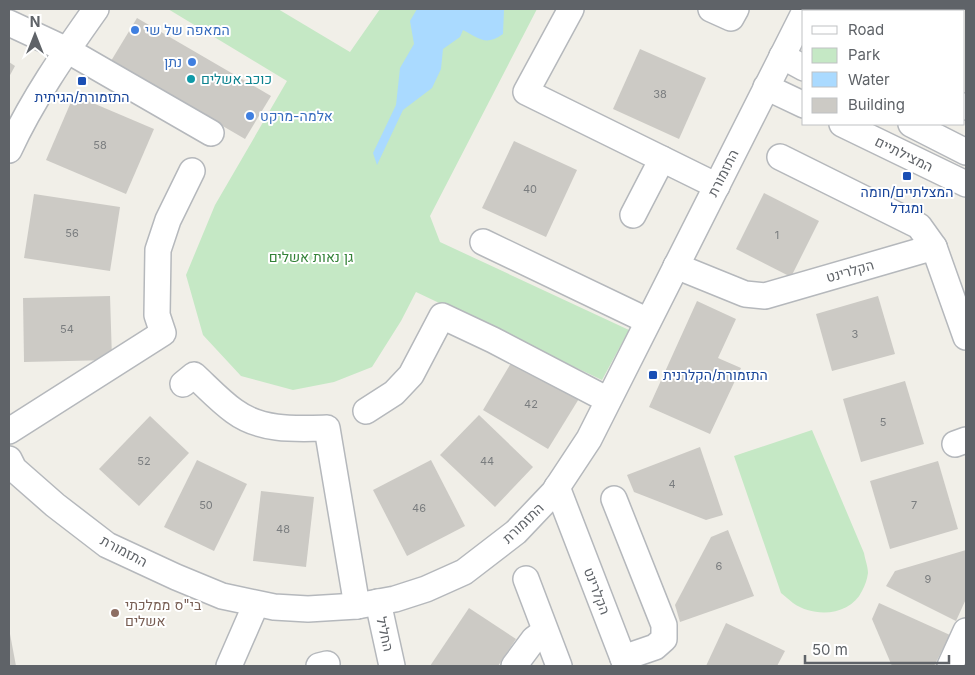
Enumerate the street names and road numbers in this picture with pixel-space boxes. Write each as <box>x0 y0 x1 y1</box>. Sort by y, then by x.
street label: המצילתיים <box>873 132 936 175</box>
street label: התזמורת <box>704 146 742 199</box>
street label: הקלרינט <box>824 256 876 285</box>
street label: התזמורת <box>499 499 547 546</box>
street label: התזמורת <box>98 531 151 570</box>
street label: הקלרינט <box>581 565 614 617</box>
street label: החליל <box>373 615 398 653</box>

